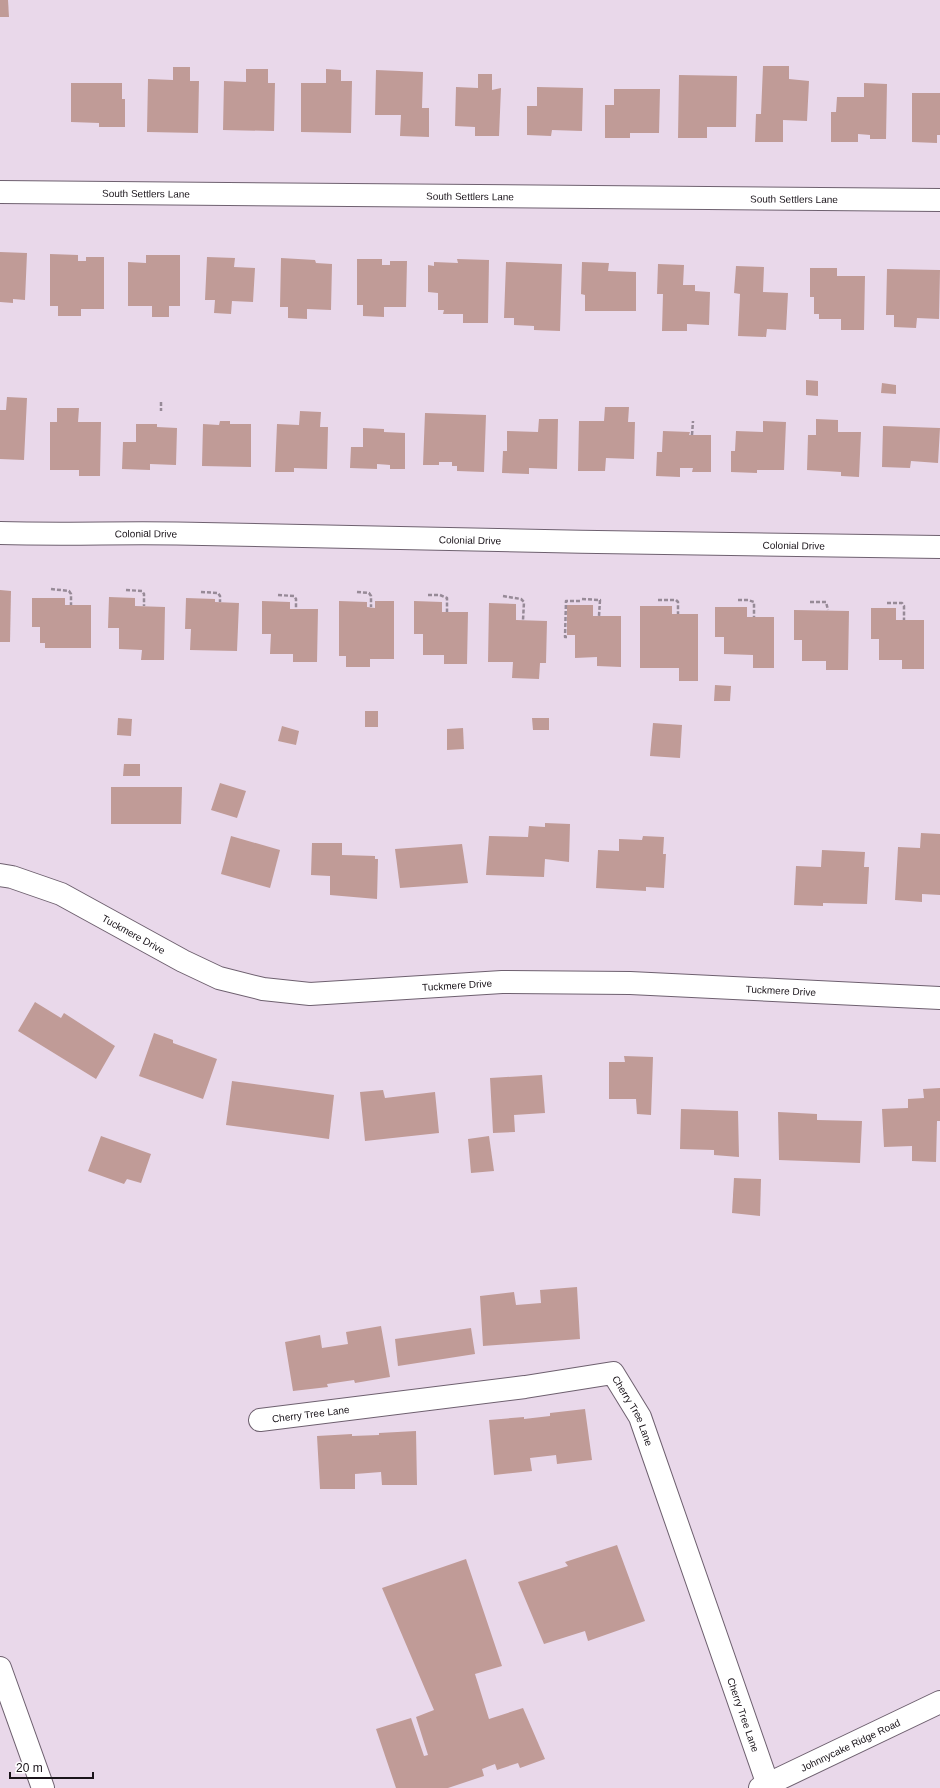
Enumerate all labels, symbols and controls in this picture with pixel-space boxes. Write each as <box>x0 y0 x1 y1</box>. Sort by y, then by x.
street label: South Settlers Lane <box>102 188 190 200</box>
street label: South Settlers Lane <box>426 191 514 202</box>
street label: South Settlers Lane <box>750 193 838 205</box>
street label: Colonial Drive <box>115 528 178 539</box>
street label: Colonial Drive <box>439 534 502 546</box>
street label: Colonial Drive <box>763 540 825 552</box>
street label: Tuckmere Drive <box>100 913 167 956</box>
street label: Tuckmere Drive <box>422 978 493 993</box>
street label: Tuckmere Drive <box>745 984 817 998</box>
street label: Cherry Tree Lane <box>610 1374 655 1448</box>
street label: Cherry Tree Lane <box>271 1404 350 1424</box>
street label: Cherry Tree Lane <box>725 1676 761 1754</box>
street label: Johnnycake Ridge Road <box>799 1717 902 1774</box>
scale bar <box>10 1754 93 1780</box>
text: 20 m <box>16 1761 43 1775</box>

